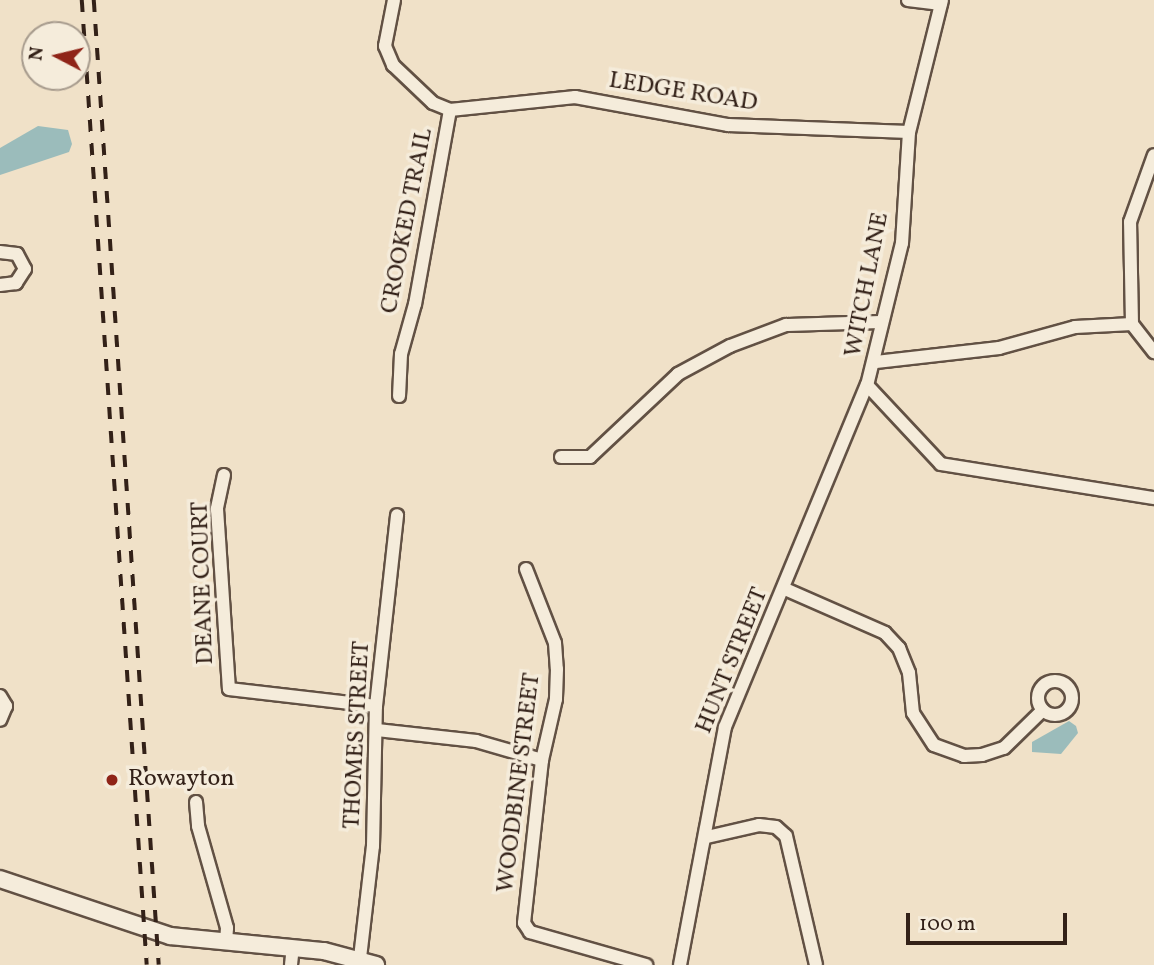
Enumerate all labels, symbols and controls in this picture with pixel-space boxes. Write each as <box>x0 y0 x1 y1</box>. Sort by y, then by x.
north arrow <box>21 21 91 91</box>
text: N <box>23 45 51 62</box>
street label: LEDGE ROAD <box>607 67 759 119</box>
street label: CROOKED TRAIL <box>376 126 440 316</box>
street label: WITCH LANE <box>840 210 896 360</box>
street label: DEANE COURT <box>187 501 221 665</box>
street label: HUNT STREET <box>691 584 775 738</box>
street label: THOMES STREET <box>339 640 377 830</box>
street label: WOODBINE STREET <box>492 671 548 895</box>
place label: Rowayton <box>128 766 235 794</box>
marker: Rowayton <box>102 770 122 790</box>
scale bar <box>909 898 1070 942</box>
text: 100 m <box>919 910 976 939</box>

